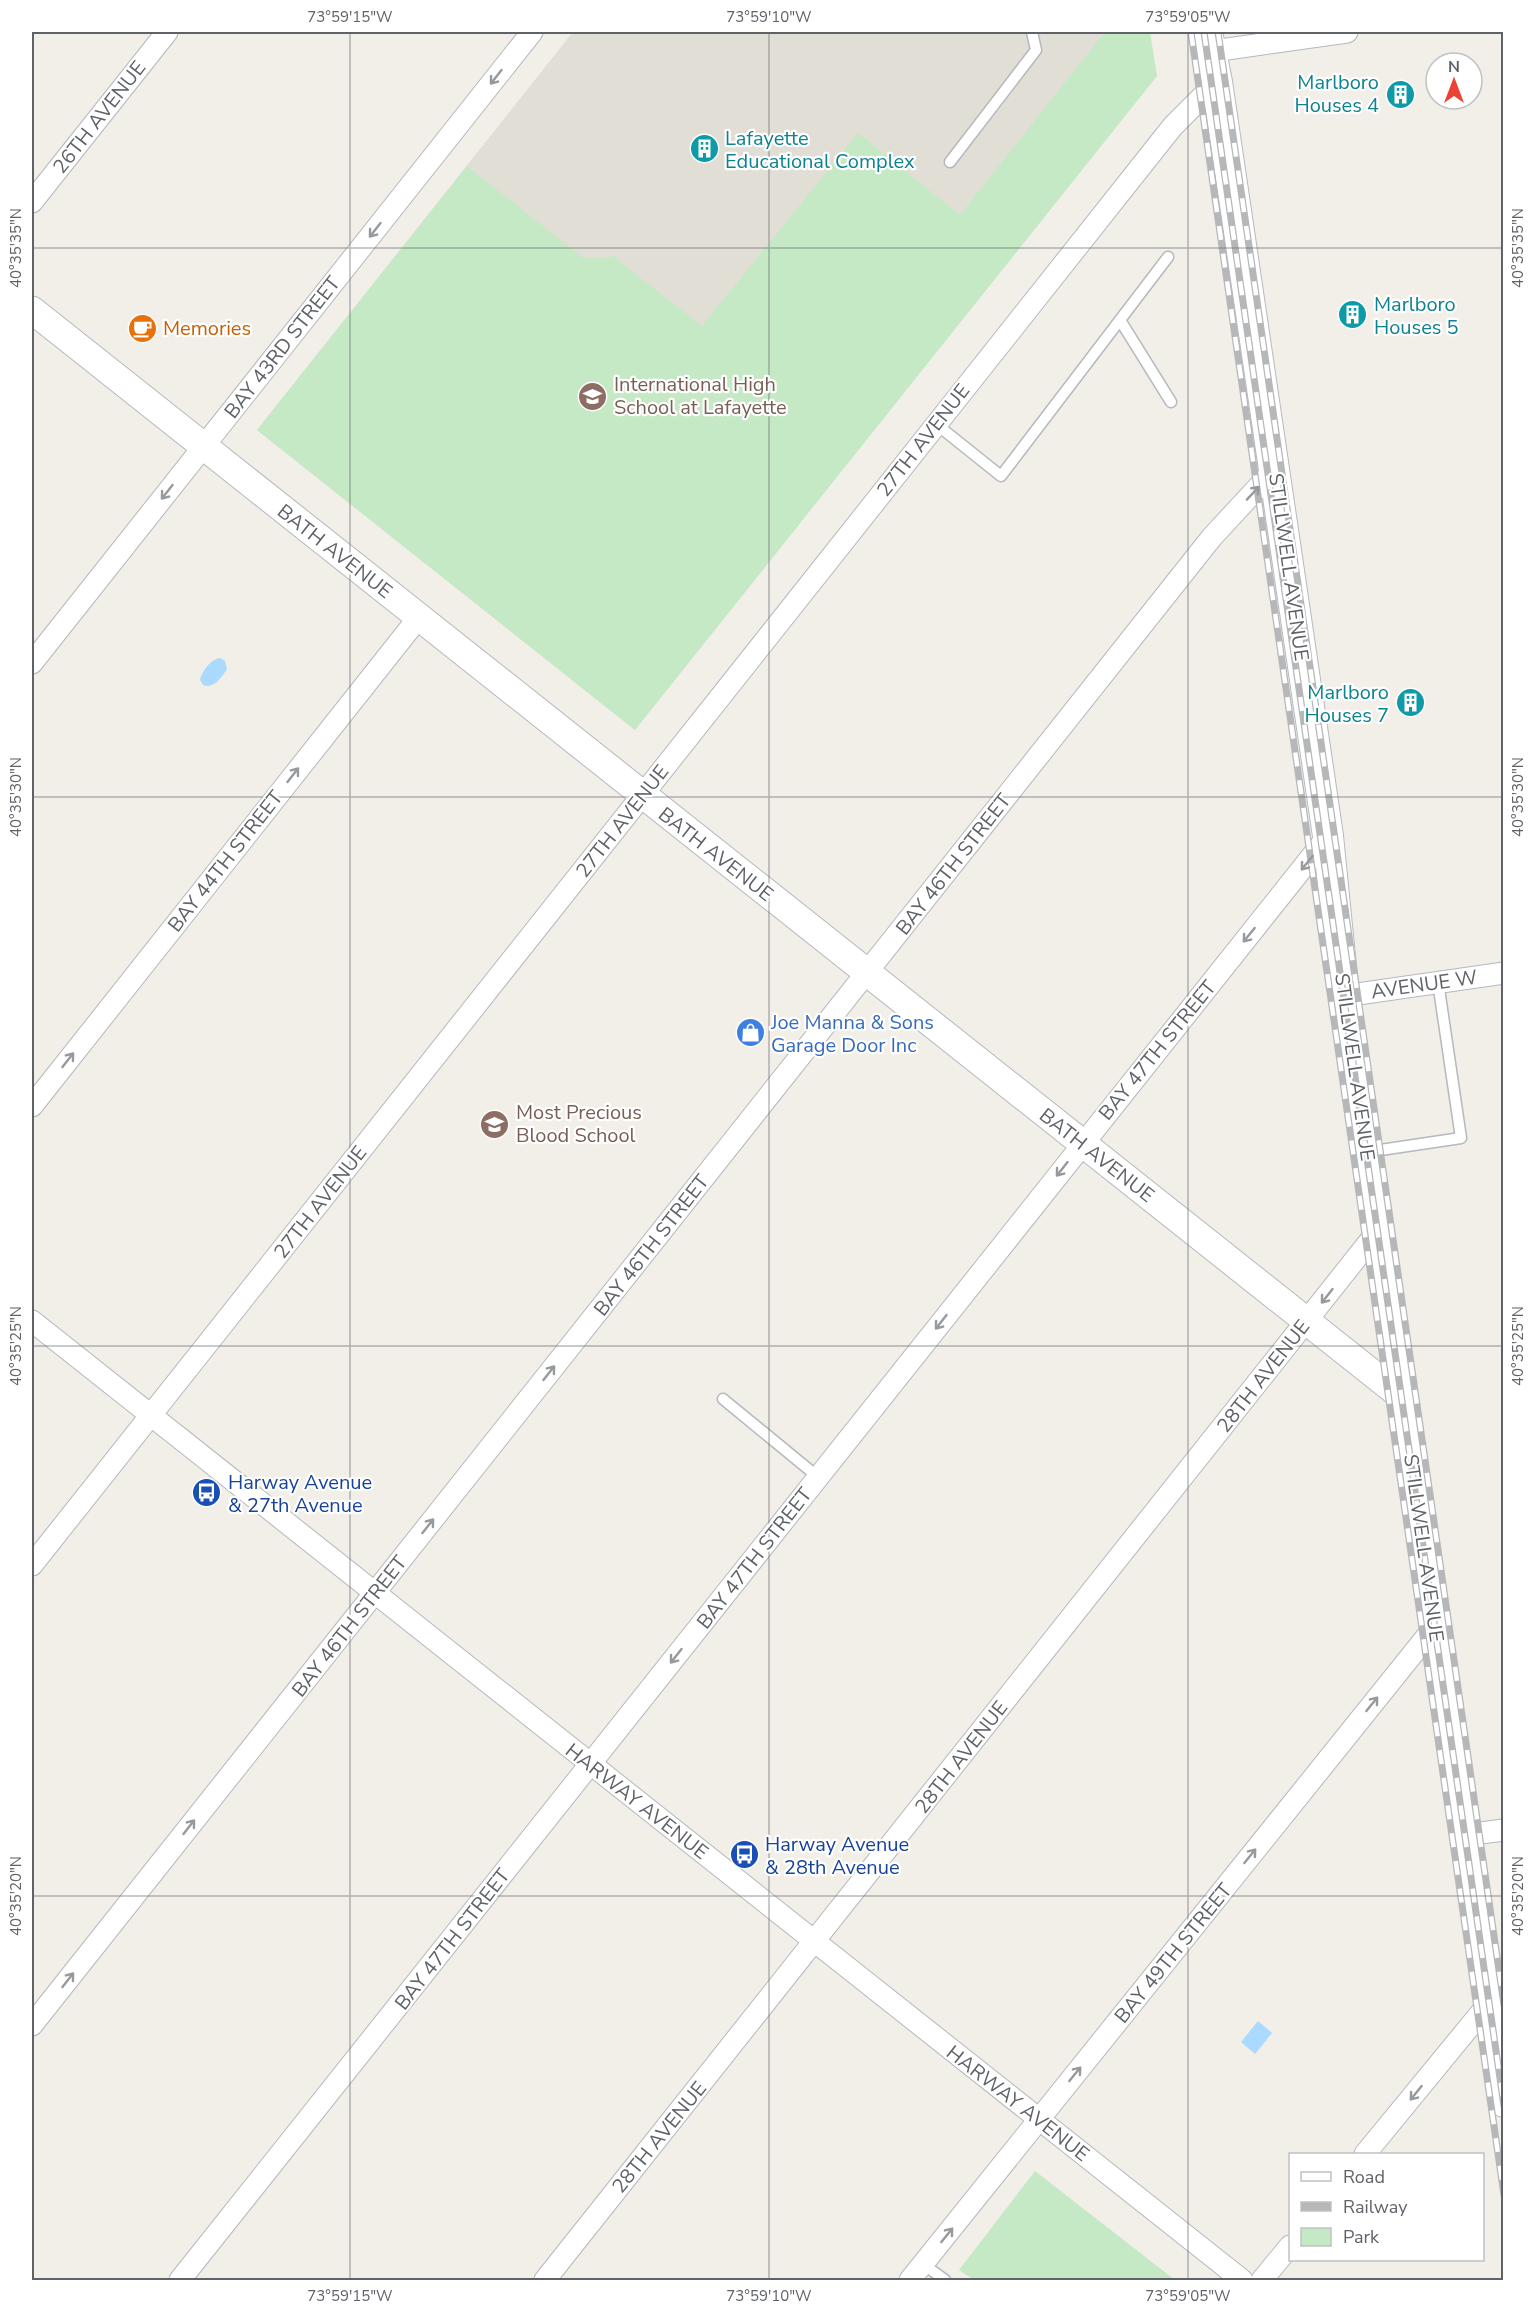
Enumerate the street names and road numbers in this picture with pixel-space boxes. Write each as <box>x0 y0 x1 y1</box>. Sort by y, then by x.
street label: 26TH AVENUE <box>47 55 152 179</box>
street label: BAY 43RD STREET <box>218 271 346 424</box>
street label: 27TH AVENUE <box>871 378 976 502</box>
street label: STILLWELL AVENUE <box>1262 471 1315 663</box>
street label: BATH AVENUE <box>272 498 398 605</box>
street label: 27TH AVENUE <box>570 759 675 883</box>
street label: BAY 44TH STREET <box>162 785 289 938</box>
street label: BAY 46TH STREET <box>890 788 1017 941</box>
street label: BATH AVENUE <box>653 801 779 908</box>
street label: AVENUE W <box>1369 964 1479 1005</box>
street label: STILLWELL AVENUE <box>1328 971 1381 1163</box>
street label: BAY 47TH STREET <box>1093 975 1222 1126</box>
street label: BATH AVENUE <box>1034 1102 1160 1209</box>
street label: 27TH AVENUE <box>268 1140 373 1264</box>
street label: BAY 46TH STREET <box>588 1169 715 1322</box>
street label: 28TH AVENUE <box>1211 1314 1316 1438</box>
street label: STILLWELL AVENUE <box>1397 1452 1450 1644</box>
street label: BAY 47TH STREET <box>691 1482 818 1635</box>
street label: BAY 46TH STREET <box>286 1550 413 1703</box>
street label: 28TH AVENUE <box>909 1695 1014 1819</box>
street label: HARWAY AVENUE <box>560 1737 714 1866</box>
street label: BAY 47TH STREET <box>389 1863 516 2016</box>
street label: BAY 49TH STREET <box>1109 1878 1238 2029</box>
street label: HARWAY AVENUE <box>941 2039 1095 2168</box>
street label: 28TH AVENUE <box>606 2076 713 2199</box>

